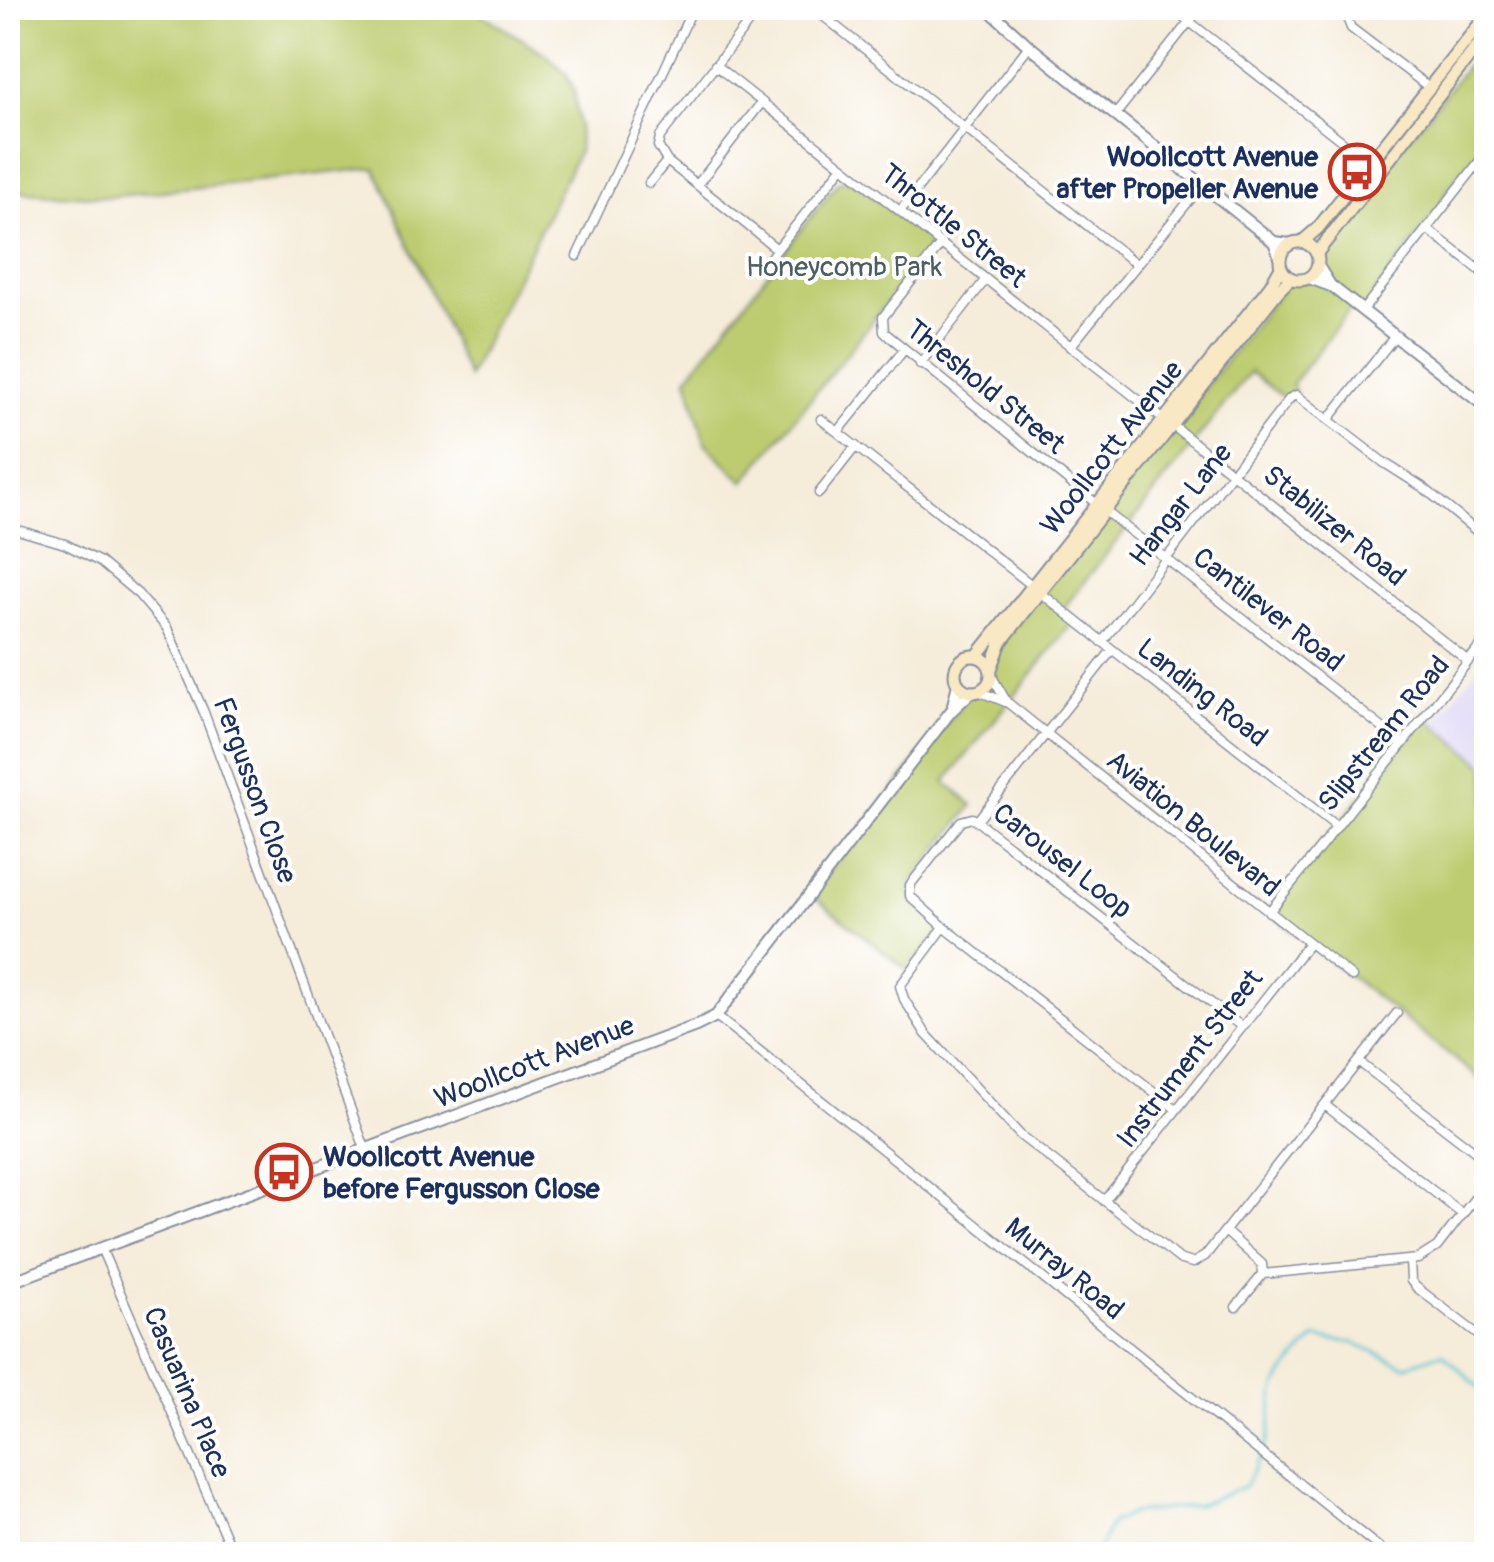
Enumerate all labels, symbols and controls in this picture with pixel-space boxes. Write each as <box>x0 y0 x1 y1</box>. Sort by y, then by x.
place label: Woollcott Avenue after Propeller Avenue <box>1057 140 1319 207</box>
bus stop icon: Woollcott Avenue after Propeller Avenue <box>1327 142 1387 202</box>
street label: Throttle Street <box>873 156 1034 296</box>
park label: Honeycomb Park <box>746 250 942 285</box>
street label: Threshold Street <box>898 312 1072 463</box>
street label: Woollcott Avenue <box>1033 354 1191 542</box>
street label: Hangar Lane <box>1122 436 1240 573</box>
street label: Stabilizer Road <box>1256 458 1412 594</box>
street label: Cantilever Road <box>1186 540 1351 680</box>
street label: Landing Road <box>1130 631 1274 755</box>
street label: Slipstream Road <box>1311 649 1458 819</box>
street label: Fergusson Close <box>205 693 304 888</box>
street label: Aviation Boulevard <box>1099 743 1287 905</box>
street label: Carousel Loop <box>985 796 1139 926</box>
street label: Instrument Street <box>1110 962 1271 1155</box>
street label: Woollcott Avenue <box>430 1008 640 1117</box>
place label: Woollcott Avenue before Fergusson Close <box>323 1140 601 1207</box>
bus stop icon: Woollcott Avenue before Fergusson Close <box>254 1142 314 1202</box>
street label: Murray Road <box>997 1210 1131 1328</box>
street label: Casuarina Place <box>135 1302 238 1483</box>

